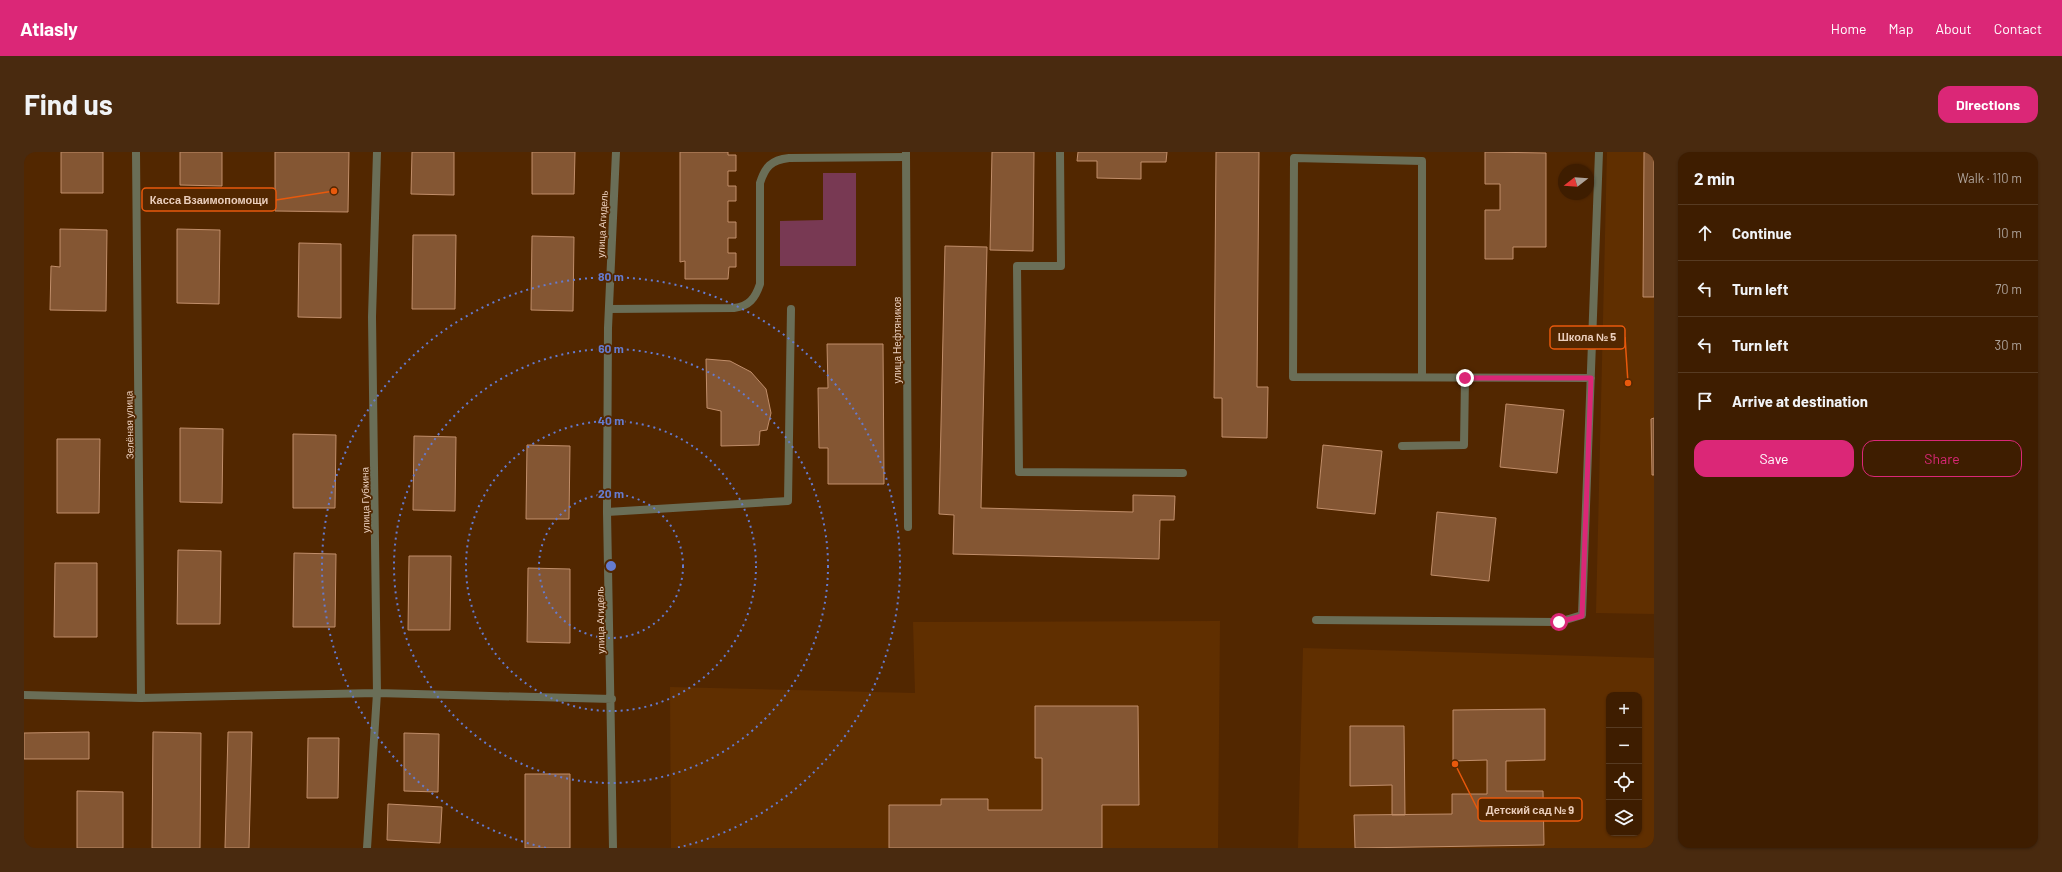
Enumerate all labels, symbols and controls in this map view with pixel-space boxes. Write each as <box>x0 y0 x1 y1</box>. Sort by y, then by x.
text: Atlasly <box>20 17 78 40</box>
text: Home <box>1831 20 1867 37</box>
text: Map <box>1889 20 1913 37</box>
text: About <box>1935 20 1972 37</box>
text: Contact <box>1994 20 2042 37</box>
button: Directions <box>1938 86 2038 123</box>
text: Find us <box>24 87 113 121</box>
north arrow <box>1558 164 1594 200</box>
text: 2 min <box>1694 168 1735 188</box>
text: Walk · 110 m <box>1957 170 2022 186</box>
callout: Касса Взаимопомощи <box>142 188 276 211</box>
street label: улица Агидель <box>594 190 610 258</box>
text: Касса Взаимопомощи <box>150 193 268 206</box>
icon: ahead <box>1694 222 1716 244</box>
text: Continue <box>1732 224 1792 242</box>
text: 10 m <box>1997 225 2022 241</box>
text: 80 m <box>598 269 624 283</box>
icon: left <box>1694 278 1716 300</box>
text: Turn left <box>1732 280 1788 298</box>
text: 70 m <box>1995 281 2022 297</box>
street label: улица Нефтяников <box>891 297 903 383</box>
callout: Школа № 5 <box>1550 326 1625 349</box>
text: Школа № 5 <box>1558 330 1616 343</box>
icon: left <box>1694 334 1716 356</box>
text: Turn left <box>1732 336 1788 354</box>
text: 30 m <box>1995 337 2022 353</box>
text: 60 m <box>598 341 624 355</box>
route end <box>1456 369 1474 387</box>
street label: Зелёная улица <box>122 390 136 459</box>
icon: arrive <box>1694 390 1716 412</box>
text: Arrive at destination <box>1732 392 1868 410</box>
text: 40 m <box>598 413 624 427</box>
button: Save <box>1694 440 1854 477</box>
button: Share <box>1862 440 2022 477</box>
street label: улица Губкина <box>358 466 372 533</box>
text: 20 m <box>598 486 624 500</box>
centre of rings <box>604 559 618 573</box>
street label: улица Агидель <box>593 586 607 654</box>
route start <box>1550 613 1568 631</box>
map controls <box>1606 692 1642 836</box>
button: + <box>1606 692 1642 728</box>
button: − <box>1606 728 1642 764</box>
button: locate <box>1606 764 1642 800</box>
callout: Детский сад № 9 <box>1478 798 1582 821</box>
button: layers <box>1606 800 1642 836</box>
text: Детский сад № 9 <box>1486 803 1574 816</box>

